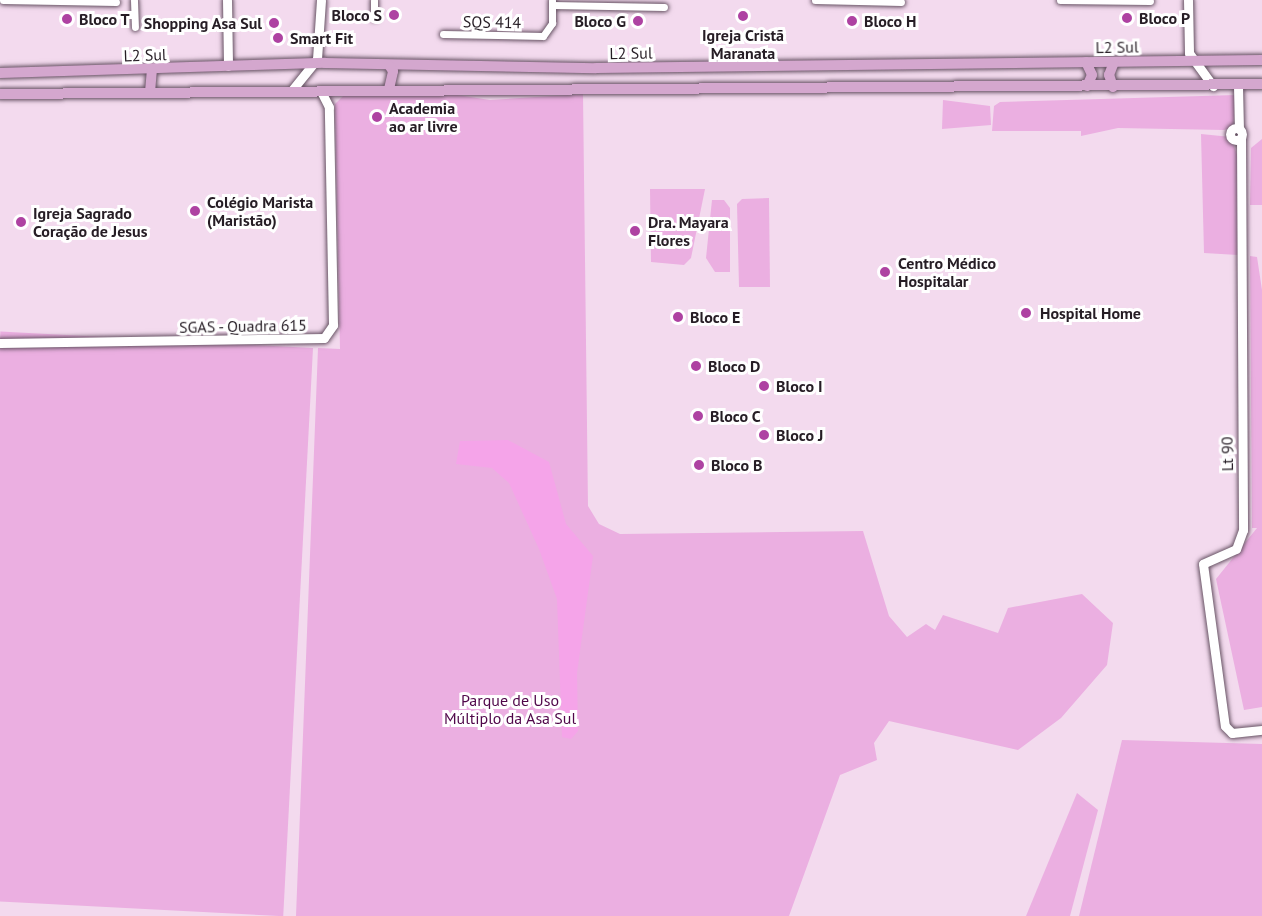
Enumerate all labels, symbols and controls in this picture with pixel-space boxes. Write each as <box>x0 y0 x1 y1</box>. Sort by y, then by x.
place label: Bloco S <box>331 5 382 25</box>
marker: Bloco S <box>387 8 401 22</box>
place label: Bloco P <box>1139 8 1190 28</box>
place label: Bloco T <box>79 9 130 29</box>
marker: Igreja Cristã Maranata <box>736 9 750 23</box>
place label: Bloco G <box>574 11 626 31</box>
place label: Bloco H <box>864 11 916 31</box>
marker: Bloco P <box>1120 11 1134 25</box>
marker: Bloco T <box>60 12 74 26</box>
street label: SQS 414 <box>463 12 521 32</box>
place label: Shopping Asa Sul <box>143 13 262 33</box>
marker: Bloco G <box>631 14 645 28</box>
marker: Bloco H <box>845 14 859 28</box>
marker: Shopping Asa Sul <box>267 16 281 30</box>
place label: Igreja Cristã Maranata <box>702 25 784 63</box>
place label: Smart Fit <box>290 28 353 48</box>
marker: Smart Fit <box>271 31 285 45</box>
street label: L2 Sul <box>1095 37 1139 57</box>
street label: L2 Sul <box>609 43 653 63</box>
street label: L2 Sul <box>123 45 167 65</box>
place label: Academia ao ar livre <box>389 98 458 136</box>
marker: Academia ao ar livre <box>370 110 384 124</box>
place label: Colégio Marista (Maristão) <box>207 192 313 230</box>
place label: Igreja Sagrado Coração de Jesus <box>33 203 147 241</box>
marker: Colégio Marista (Maristão) <box>188 204 202 218</box>
place label: Dra. Mayara Flores <box>648 212 730 250</box>
marker: Igreja Sagrado Coração de Jesus <box>14 215 28 229</box>
marker: Dra. Mayara Flores <box>626 222 644 240</box>
place label: Centro Médico Hospitalar <box>898 253 996 291</box>
marker: Centro Médico Hospitalar <box>876 263 894 281</box>
place label: Hospital Home <box>1040 303 1141 323</box>
marker: Hospital Home <box>1017 304 1035 322</box>
place label: Bloco E <box>690 307 740 327</box>
marker: Bloco E <box>671 310 685 324</box>
street label: SGAS - Quadra 615 <box>178 315 308 337</box>
place label: Bloco D <box>708 356 760 376</box>
marker: Bloco D <box>689 359 703 373</box>
place label: Bloco I <box>776 376 823 396</box>
marker: Bloco I <box>757 379 771 393</box>
place label: Bloco C <box>710 406 761 426</box>
marker: Bloco C <box>691 409 705 423</box>
place label: Bloco J <box>776 425 823 445</box>
marker: Bloco J <box>757 428 771 442</box>
street label: Lt 90 <box>1217 436 1237 472</box>
place label: Bloco B <box>711 455 763 475</box>
marker: Bloco B <box>692 458 706 472</box>
park label: Parque de Uso Múltiplo da Asa Sul <box>444 690 576 728</box>

